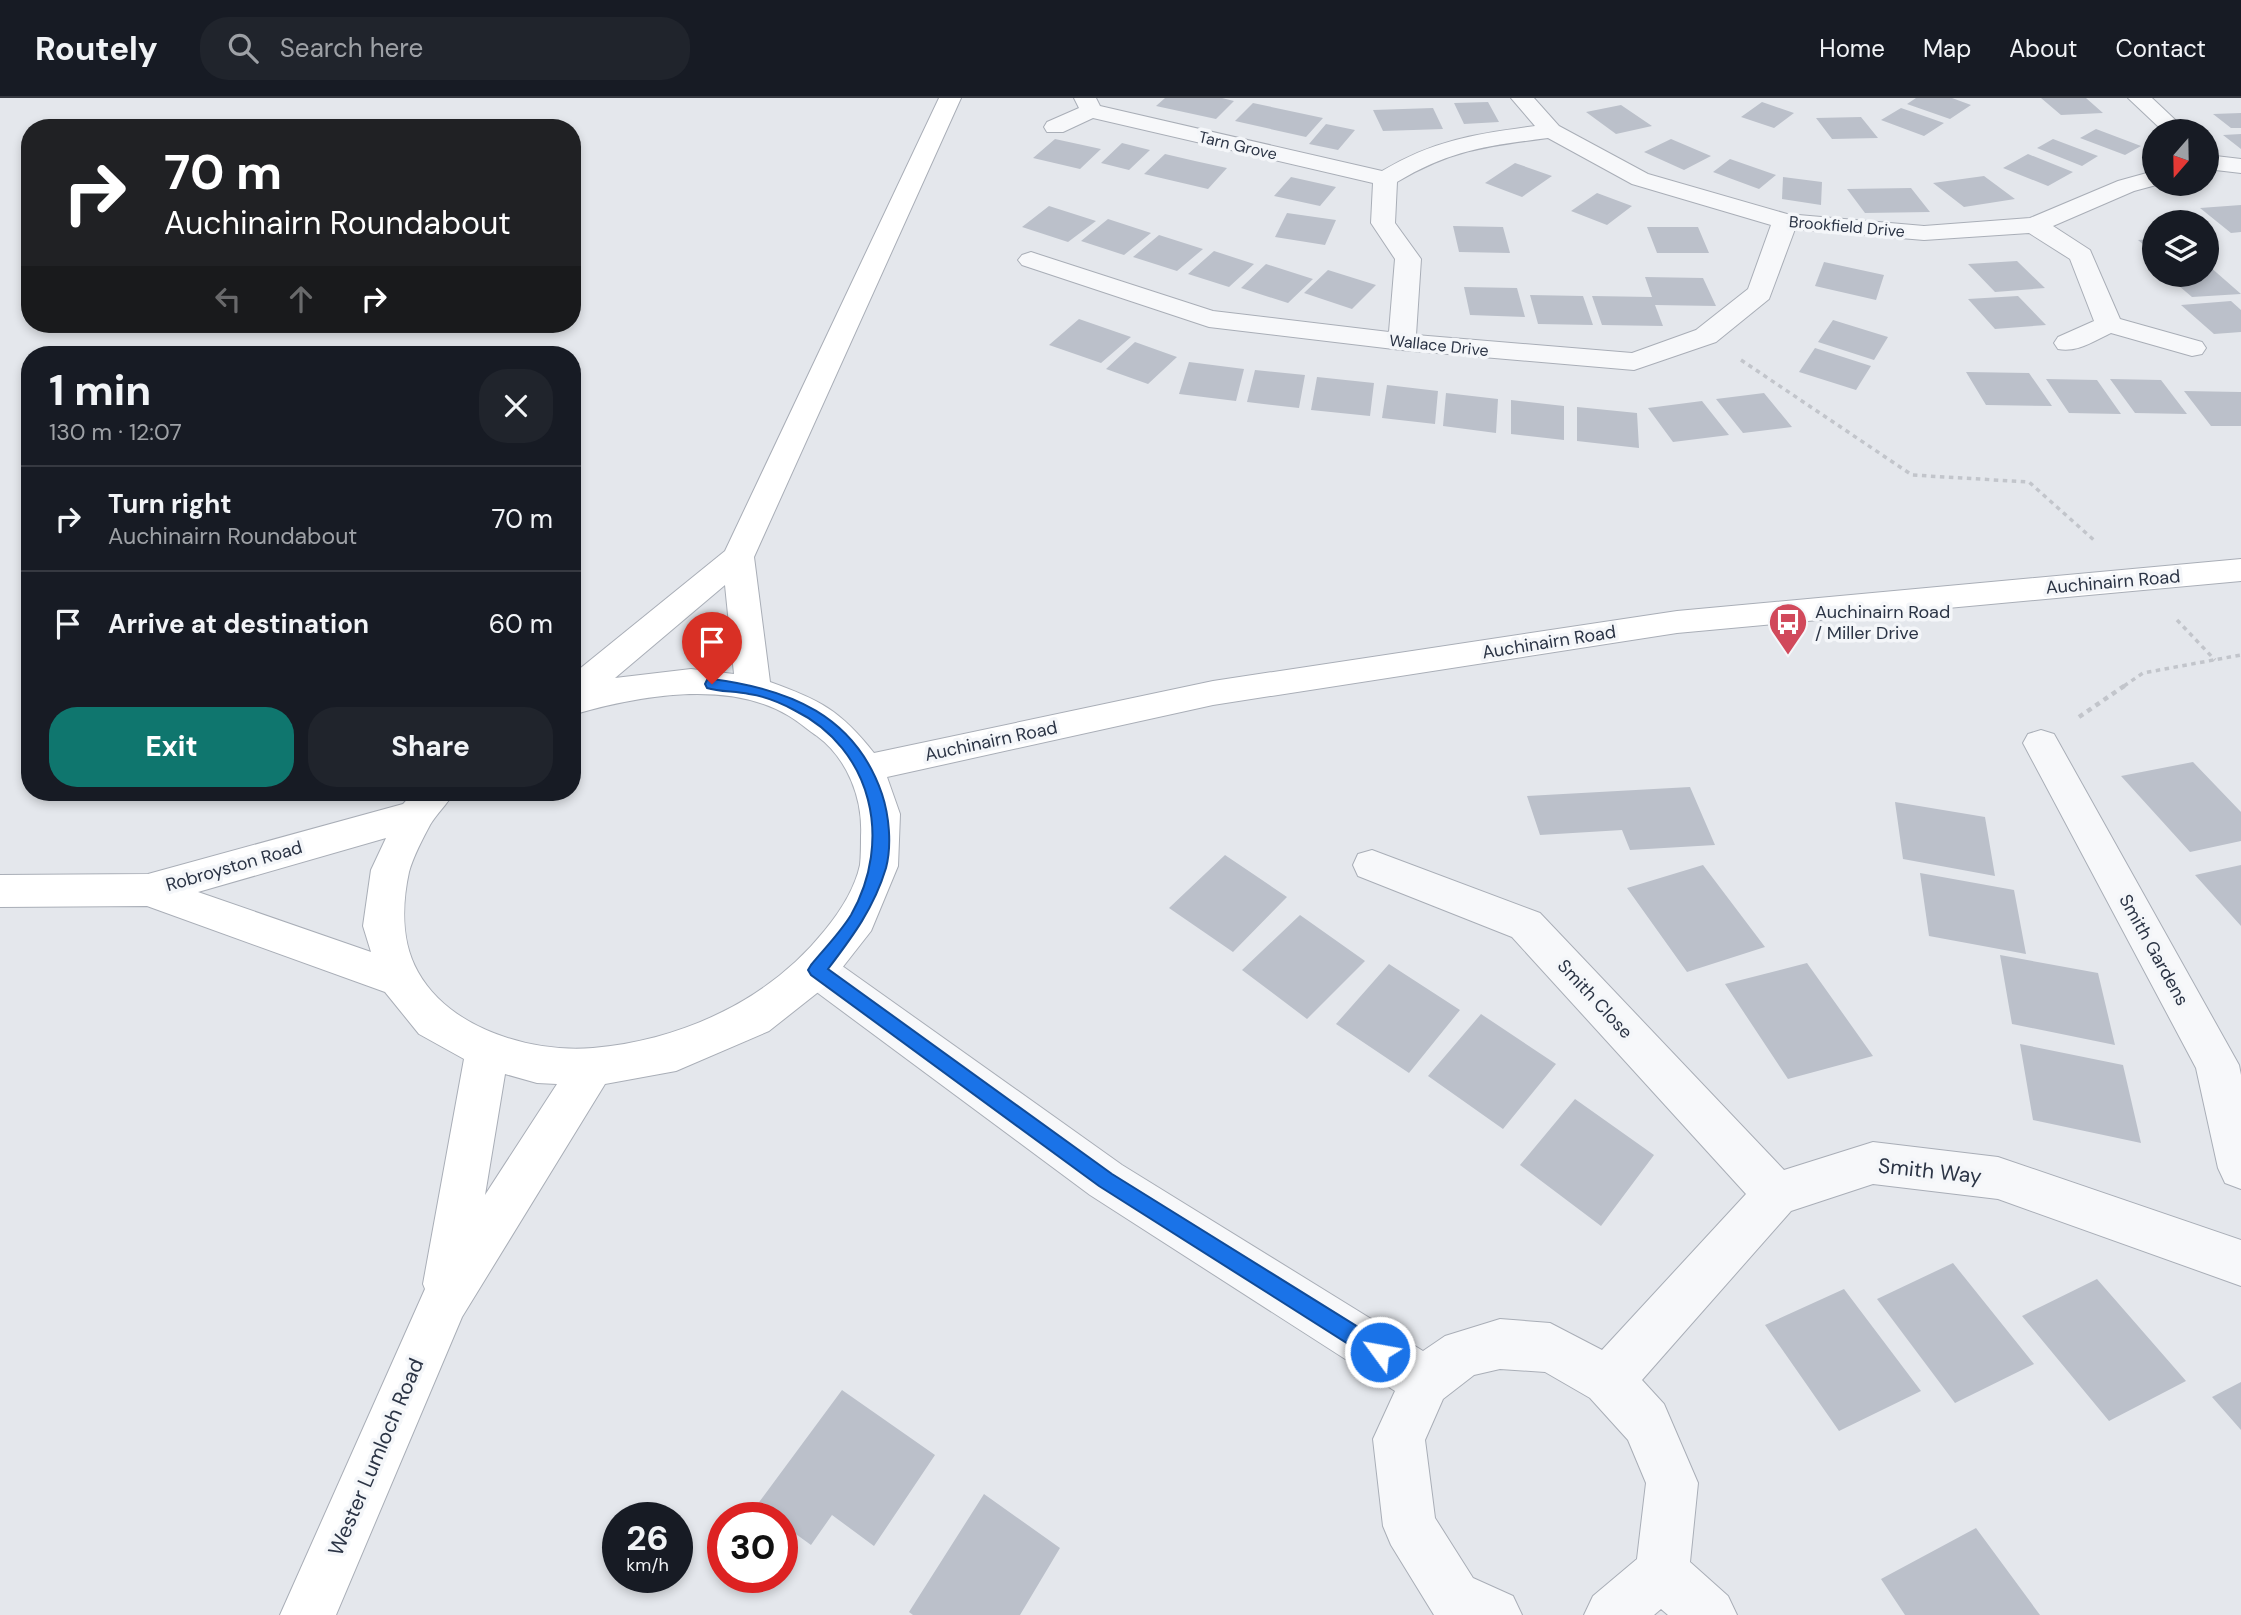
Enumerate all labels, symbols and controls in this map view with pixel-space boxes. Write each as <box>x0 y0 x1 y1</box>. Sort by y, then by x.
search box <box>200 17 690 80</box>
text: Routely <box>35 27 158 70</box>
icon: search <box>224 29 262 67</box>
text: Search here <box>280 31 423 65</box>
text: Home <box>1819 33 1885 64</box>
text: Map <box>1923 33 1971 64</box>
text: About <box>2009 33 2078 64</box>
text: Contact <box>2116 33 2206 64</box>
north arrow <box>2142 119 2219 196</box>
map controls <box>2142 119 2219 287</box>
street label: Tarn Grove <box>1197 126 1279 165</box>
text: 70 m <box>164 140 282 204</box>
icon: right <box>49 147 140 238</box>
text: Auchinairn Roundabout <box>164 202 511 244</box>
button: layers <box>2142 210 2219 287</box>
street label: Brookfield Drive <box>1788 211 1906 242</box>
icon: left <box>209 280 247 318</box>
icon: ahead <box>282 280 320 318</box>
icon: right <box>355 280 393 318</box>
street label: Wallace Drive <box>1388 330 1490 361</box>
text: 1 min <box>49 363 151 418</box>
button: close <box>479 369 553 443</box>
text: 130 m · 12:07 <box>49 417 182 447</box>
text: Turn right <box>108 487 232 521</box>
icon: right <box>49 500 87 538</box>
text: 70 m <box>492 502 553 536</box>
text: Auchinairn Roundabout <box>108 521 357 551</box>
street label: Auchinairn Road <box>2045 564 2181 600</box>
place label: Auchinairn Road / Miller Drive <box>1815 600 1950 645</box>
bus stop icon: Auchinairn Road / Miller Drive <box>1767 601 1809 656</box>
icon: arrive <box>49 605 87 643</box>
text: Arrive at destination <box>108 607 369 641</box>
text: 60 m <box>489 607 553 641</box>
pin <box>682 612 742 684</box>
street label: Auchinairn Road <box>1480 620 1618 664</box>
icon: arrive <box>693 623 731 661</box>
button: Exit <box>49 707 294 787</box>
button: Share <box>308 707 553 787</box>
street label: Auchinairn Road <box>922 715 1060 767</box>
street label: Robroyston Road <box>163 835 305 897</box>
street label: Smith Gardens <box>2114 890 2194 1010</box>
street label: Smith Close <box>1552 954 1638 1044</box>
street label: Smith Way <box>1877 1152 1983 1190</box>
position arrow <box>1343 1315 1417 1389</box>
street label: Wester Lumloch Road <box>322 1354 430 1560</box>
speed limit sign: 30 <box>707 1502 798 1593</box>
text: 26 <box>626 1515 669 1561</box>
text: km/h <box>626 1553 669 1577</box>

